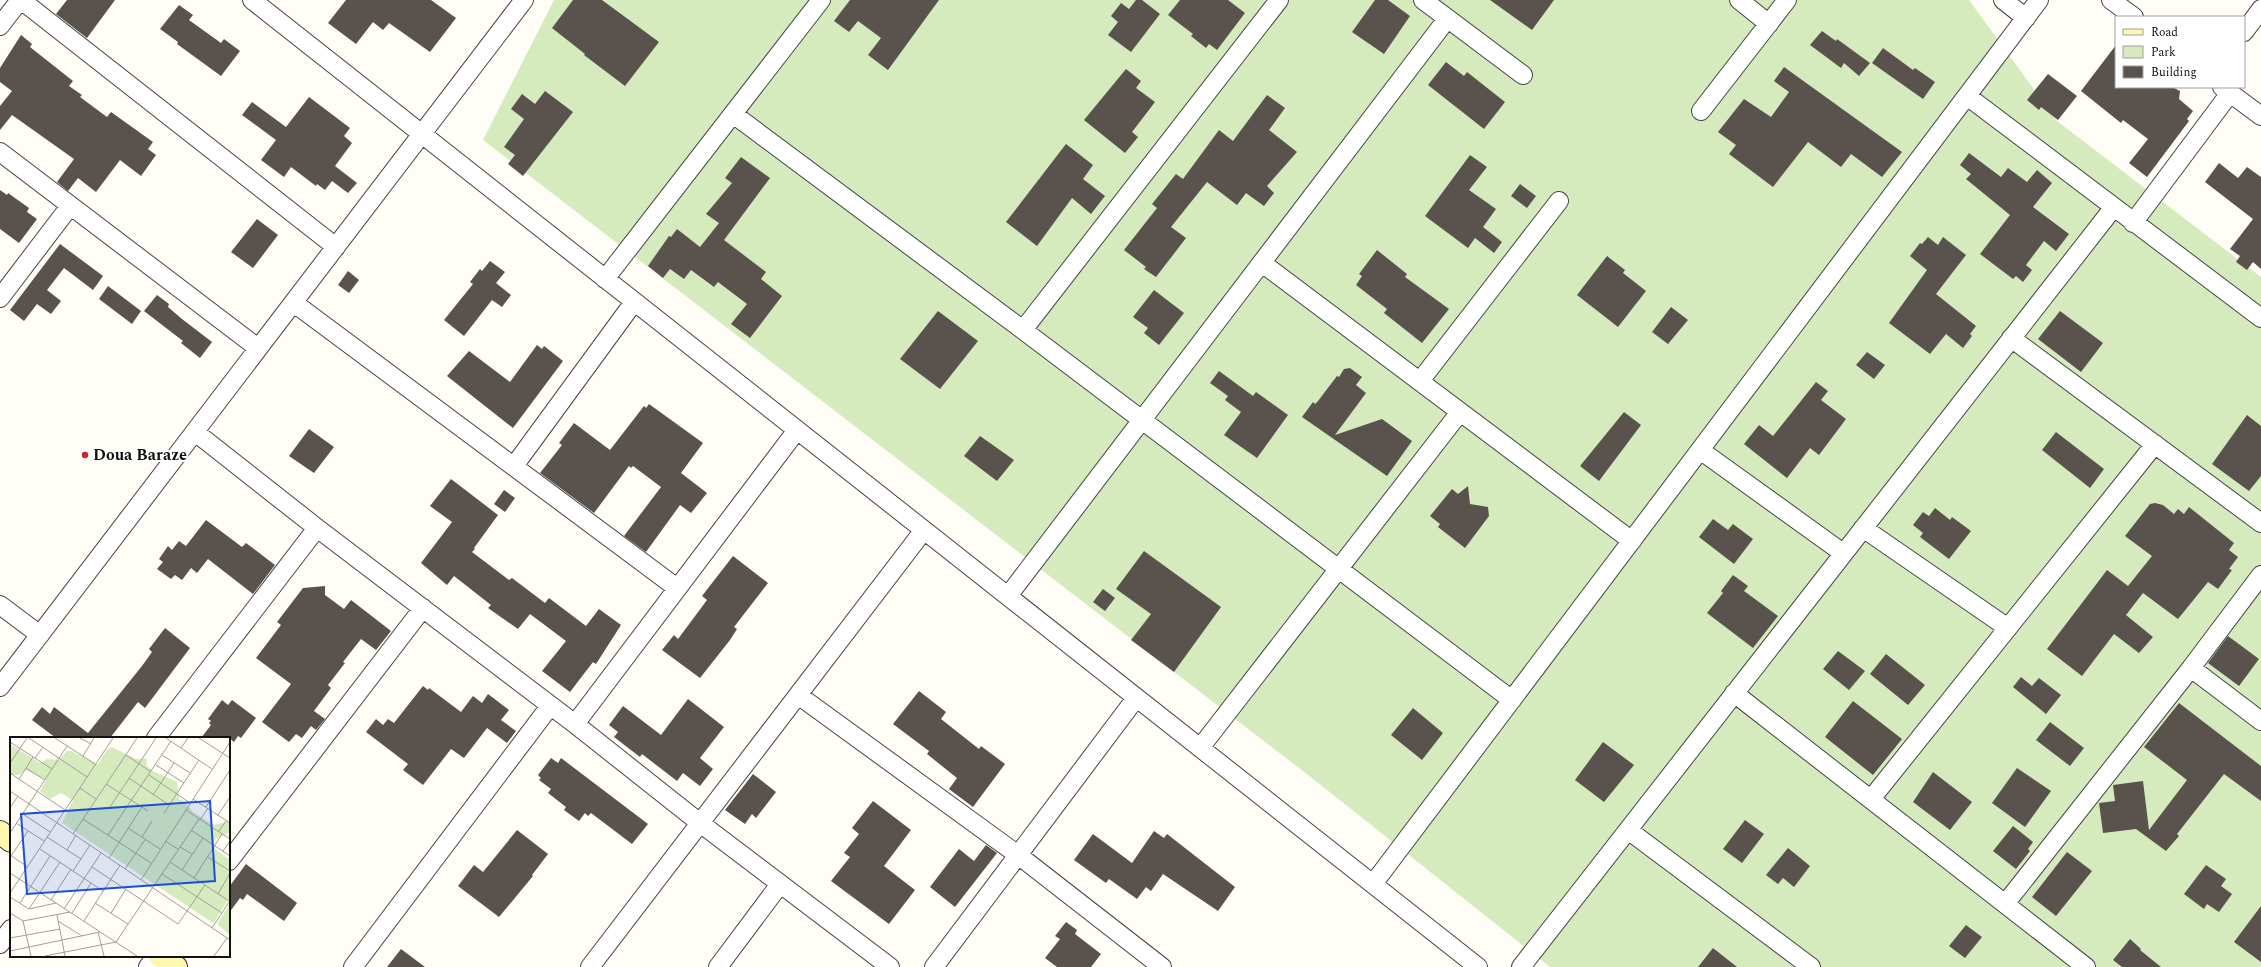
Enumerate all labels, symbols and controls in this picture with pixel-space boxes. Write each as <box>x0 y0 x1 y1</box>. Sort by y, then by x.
legend <box>2115 16 2245 88</box>
text: Road <box>2151 23 2178 42</box>
text: Park <box>2151 43 2176 62</box>
text: Building <box>2151 63 2197 82</box>
place label: Doua Baraze <box>93 443 187 467</box>
marker: Doua Baraze <box>80 450 90 460</box>
inset map <box>10 737 230 957</box>

